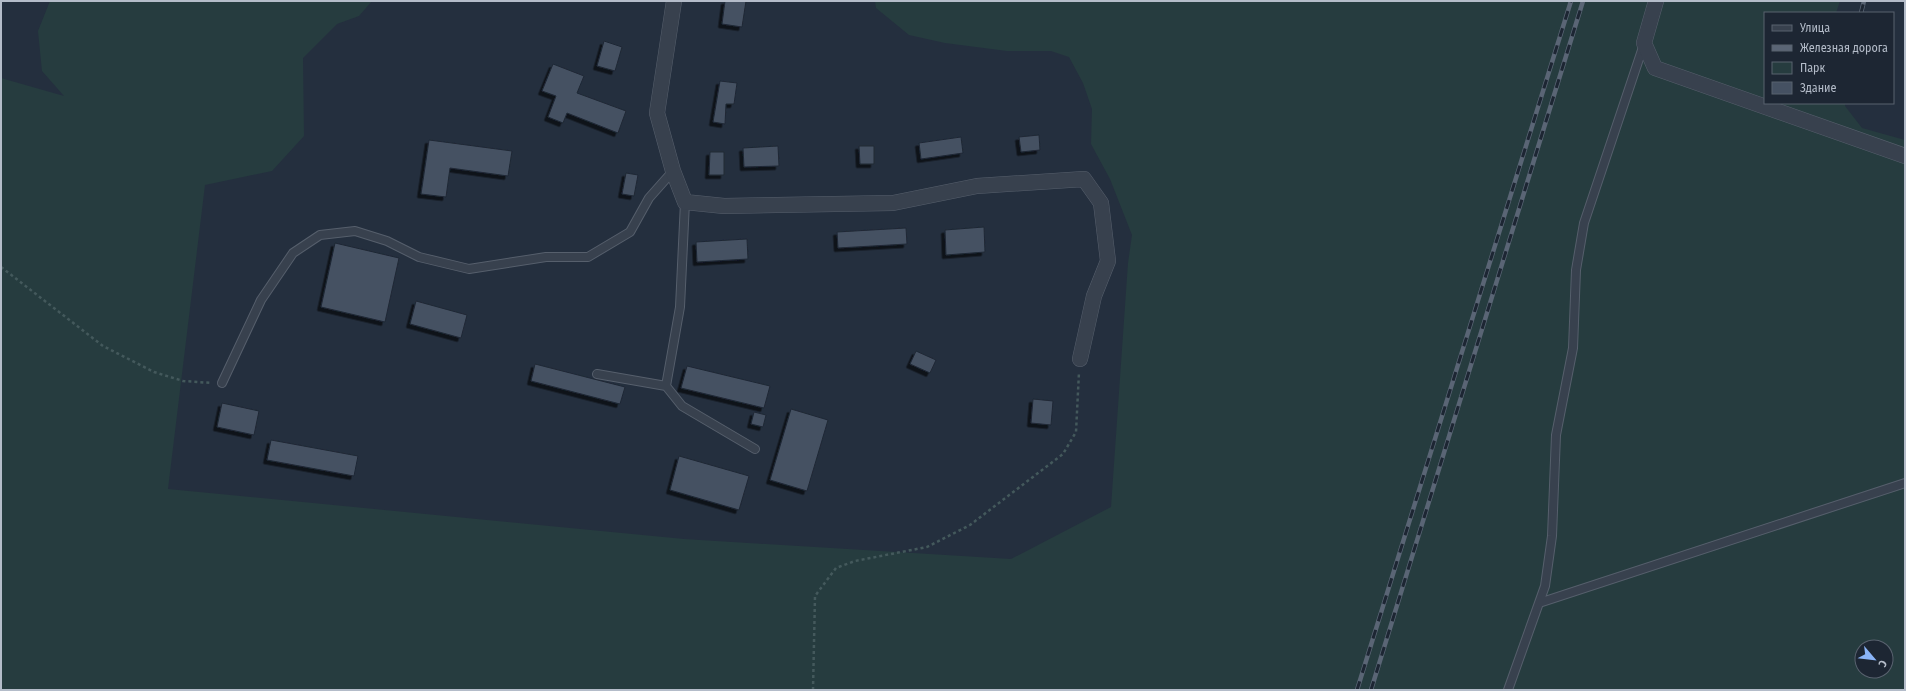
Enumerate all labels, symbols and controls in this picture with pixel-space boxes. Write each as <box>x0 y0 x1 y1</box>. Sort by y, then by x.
legend <box>1764 12 1894 104</box>
text: Улица <box>1799 21 1830 35</box>
text: Железная дорога <box>1800 41 1888 55</box>
text: Парк <box>1800 61 1826 75</box>
text: Здание <box>1800 81 1836 95</box>
north arrow <box>1854 639 1894 679</box>
text: С <box>1875 658 1889 669</box>

